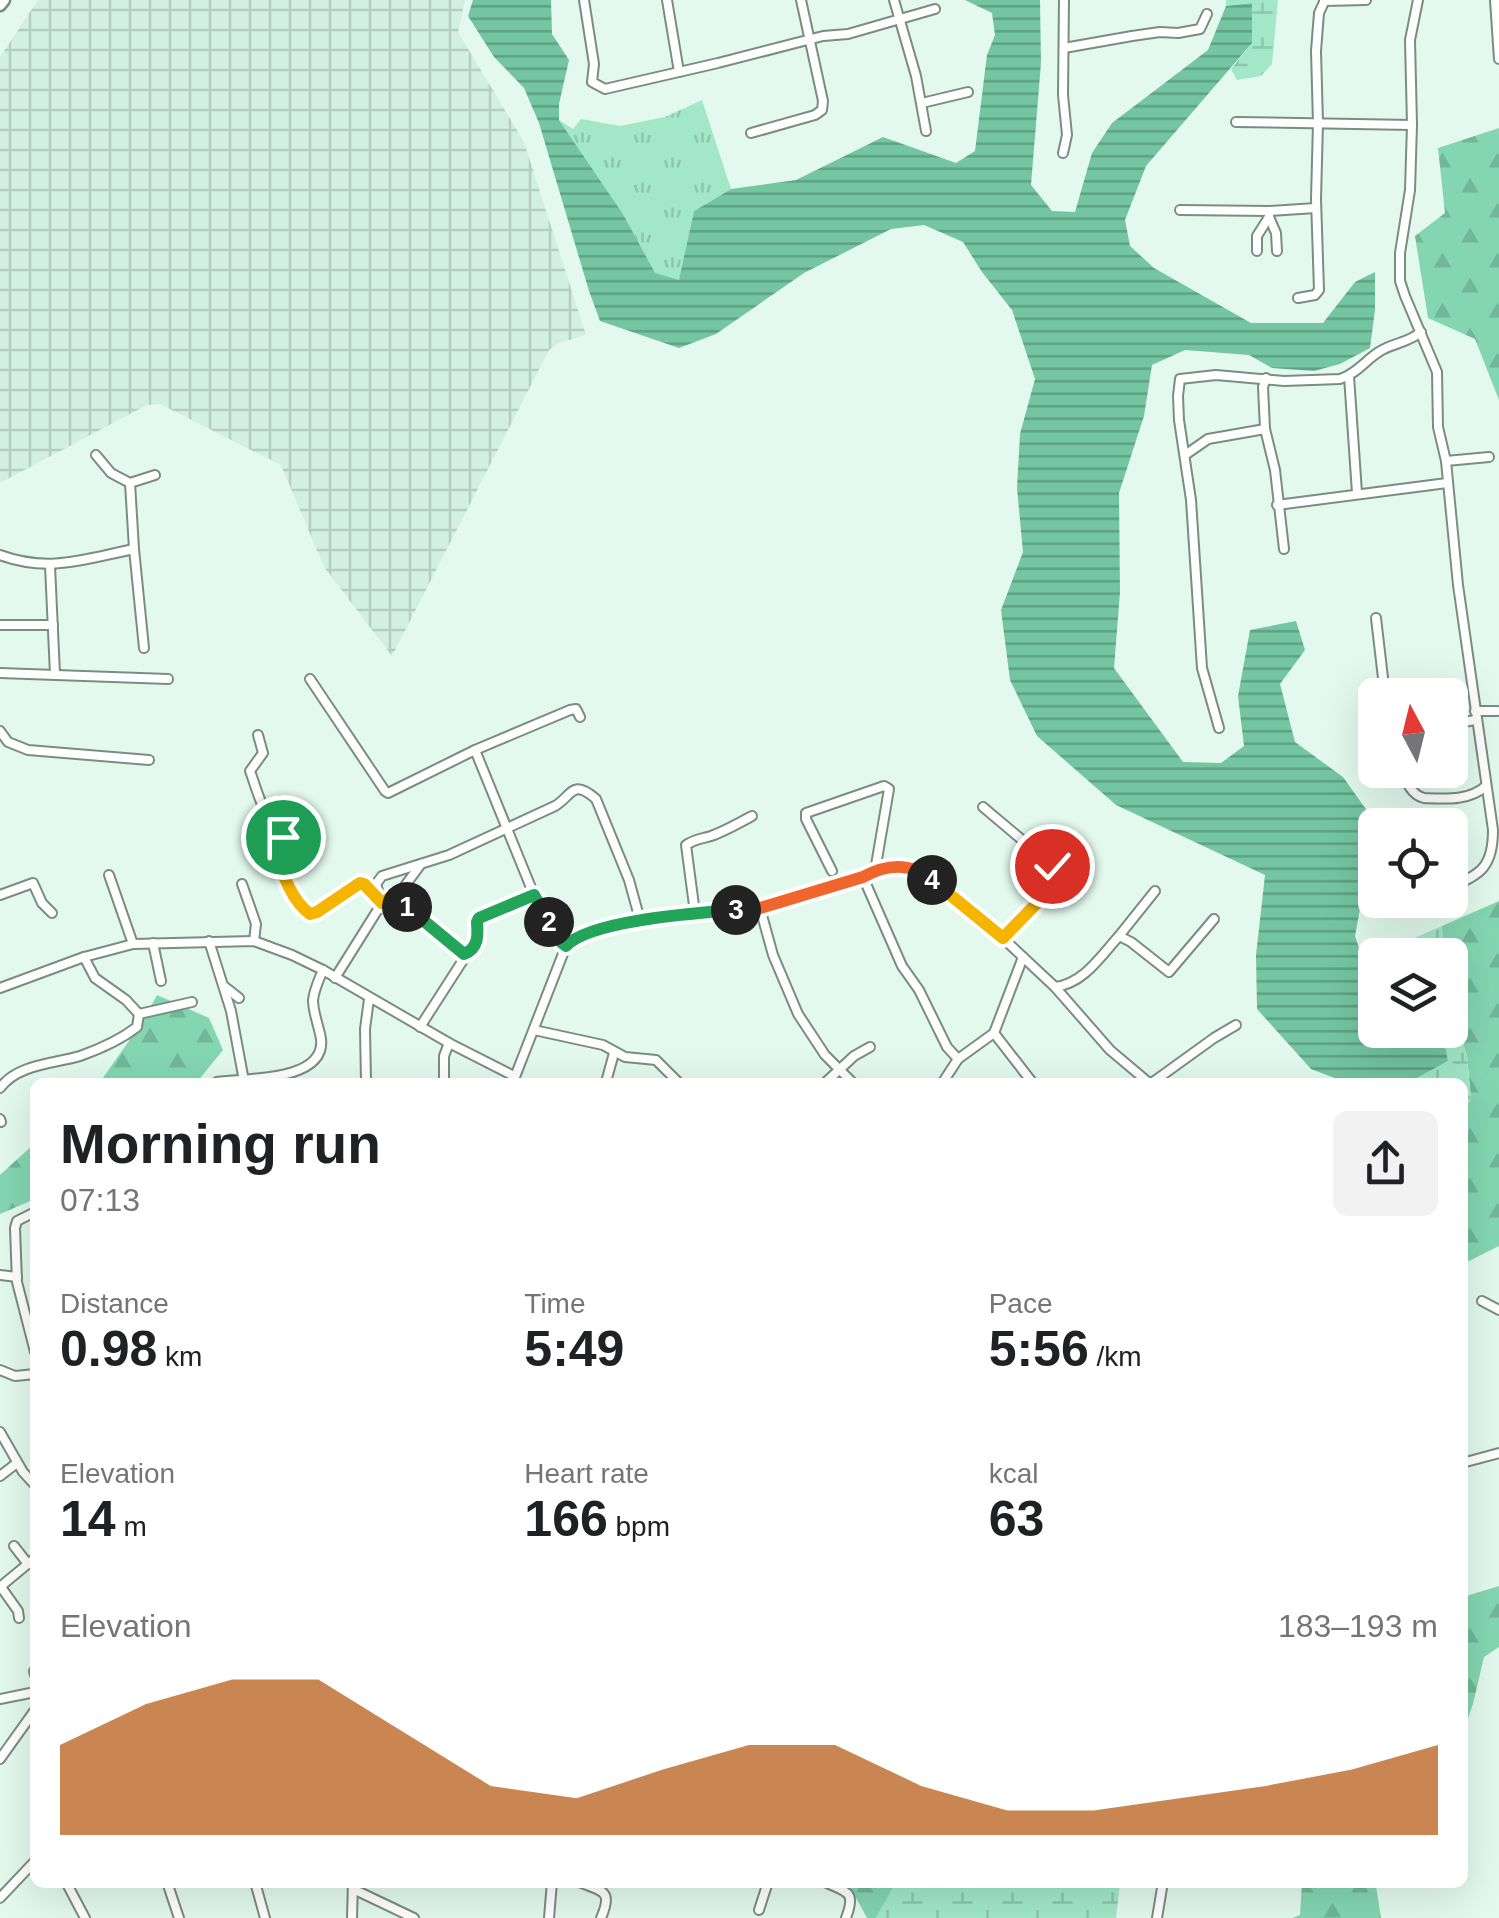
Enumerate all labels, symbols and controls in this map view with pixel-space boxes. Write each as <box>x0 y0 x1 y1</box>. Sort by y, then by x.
north arrow <box>1358 678 1468 788</box>
map controls <box>1358 678 1468 1048</box>
pin <box>241 795 326 880</box>
button: locate <box>1358 808 1468 918</box>
icon: arrive <box>256 810 311 865</box>
pin <box>1010 824 1095 909</box>
icon: check <box>1025 839 1080 894</box>
pin: 4 <box>907 855 957 905</box>
text: 4 <box>924 864 940 895</box>
pin: 1 <box>382 882 432 932</box>
pin: 3 <box>711 885 761 935</box>
text: 1 <box>399 891 415 922</box>
text: 3 <box>728 894 744 925</box>
pin: 2 <box>524 897 574 947</box>
text: 2 <box>541 906 557 937</box>
button: layers <box>1358 938 1468 1048</box>
button: share <box>1333 1111 1438 1216</box>
text: Morning run <box>60 1113 381 1175</box>
text: 07:13 <box>60 1182 140 1218</box>
text: Distance <box>60 1288 169 1319</box>
text: Time <box>524 1288 586 1319</box>
text: Pace <box>989 1288 1052 1319</box>
text: 0.98 <box>60 1321 157 1377</box>
text: 5:49 <box>524 1321 624 1377</box>
text: 5:56 <box>989 1321 1089 1377</box>
text: km <box>157 1341 202 1372</box>
text: /km <box>1089 1341 1142 1372</box>
text: Elevation <box>60 1458 175 1489</box>
text: Heart rate <box>524 1458 649 1489</box>
text: kcal <box>989 1458 1038 1489</box>
text: 14 <box>60 1491 116 1547</box>
text: 166 <box>524 1491 608 1547</box>
text: 63 <box>989 1491 1044 1547</box>
text: m <box>116 1511 147 1542</box>
text: bpm <box>608 1511 670 1542</box>
text: Elevation <box>60 1608 192 1644</box>
text: 183–193 m <box>1278 1608 1438 1644</box>

